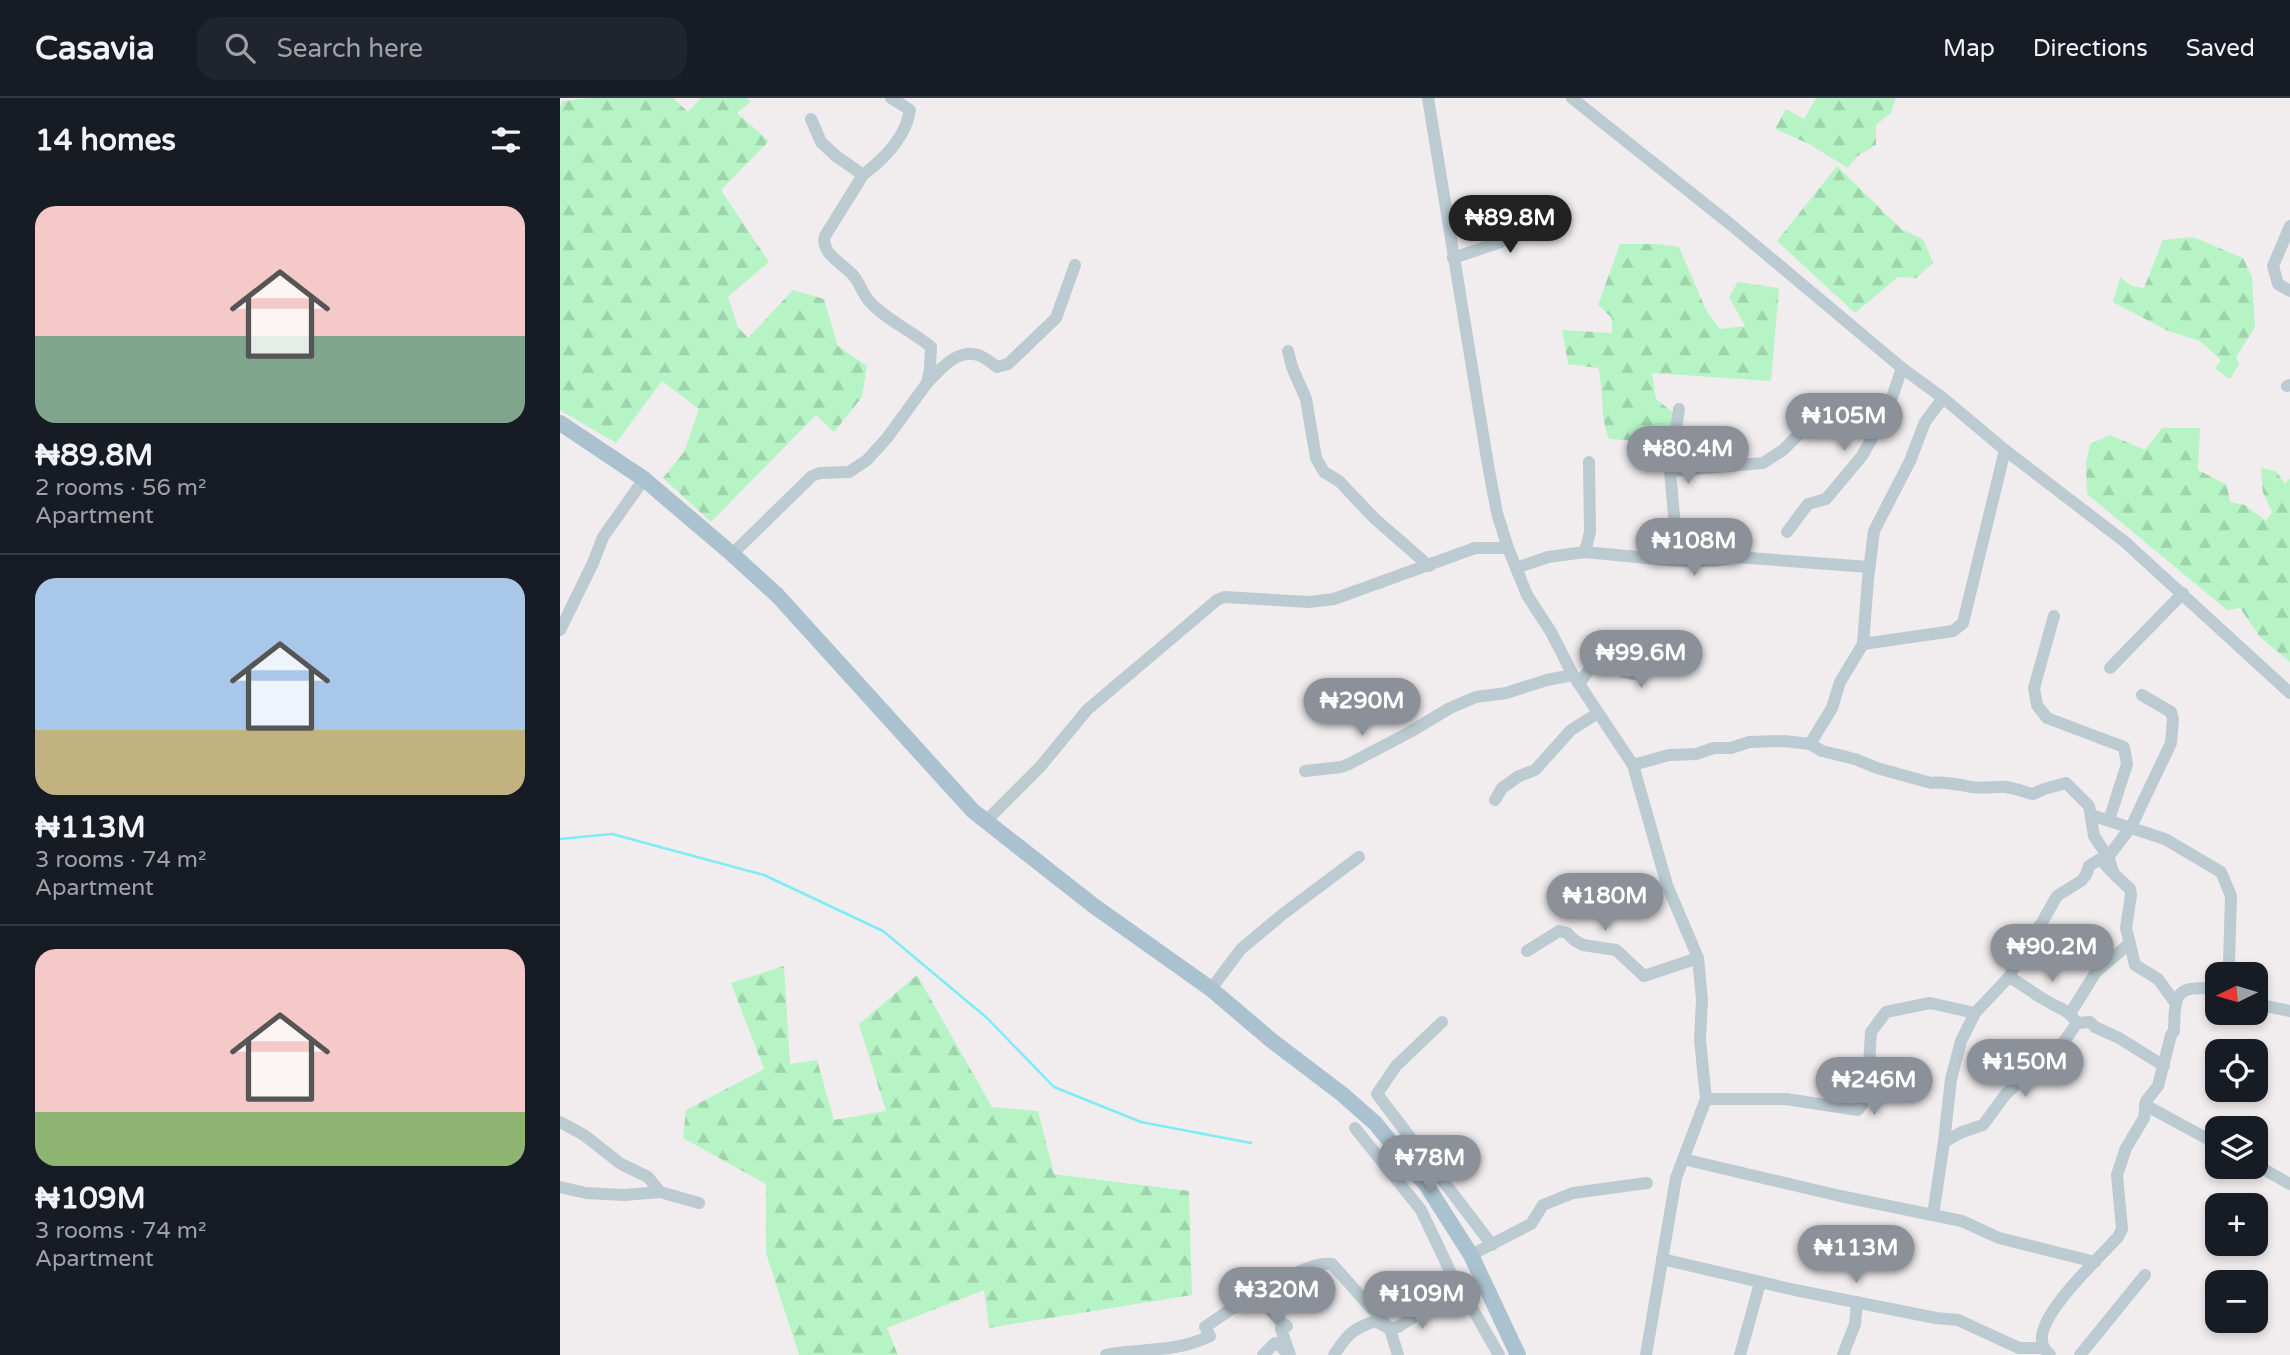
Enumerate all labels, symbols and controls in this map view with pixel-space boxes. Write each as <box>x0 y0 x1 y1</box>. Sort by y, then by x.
search box <box>197 17 687 80</box>
text: Casavia <box>35 29 155 68</box>
icon: search <box>221 29 259 67</box>
text: Search here <box>277 33 423 64</box>
text: Map <box>1943 34 1995 63</box>
text: Directions <box>2033 34 2148 63</box>
text: Saved <box>2186 34 2255 63</box>
icon: filters <box>487 121 525 159</box>
text: 14 homes <box>35 122 176 159</box>
pin: ₦89.8M <box>1453 195 1567 255</box>
text: ₦89.8M <box>1465 204 1555 232</box>
icon: home <box>217 251 343 377</box>
pin: ₦105M <box>1795 394 1893 453</box>
text: ₦105M <box>1802 402 1886 430</box>
pin: ₦80.4M <box>1631 426 1745 486</box>
text: ₦80.4M <box>1643 435 1733 463</box>
text: ₦89.8M <box>35 437 153 474</box>
text: 2 rooms · 56 m² <box>35 474 206 502</box>
text: Apartment <box>35 502 154 530</box>
pin: ₦108M <box>1645 518 1743 578</box>
text: ₦108M <box>1652 527 1736 555</box>
icon: home <box>217 623 343 749</box>
pin: ₦99.6M <box>1584 630 1698 690</box>
text: ₦99.6M <box>1596 639 1686 667</box>
pin: ₦290M <box>1313 678 1411 738</box>
text: ₦290M <box>1320 687 1404 715</box>
text: ₦113M <box>35 809 146 846</box>
text: 3 rooms · 74 m² <box>35 846 206 874</box>
text: Apartment <box>35 874 154 902</box>
pin: ₦180M <box>1556 874 1654 933</box>
text: ₦180M <box>1563 882 1647 910</box>
pin: ₦90.2M <box>1995 924 2109 984</box>
text: ₦90.2M <box>2007 933 2097 961</box>
north arrow <box>2205 962 2268 1026</box>
map controls <box>2205 962 2268 1333</box>
icon: home <box>217 994 343 1120</box>
button: locate <box>2205 1039 2268 1102</box>
pin: ₦150M <box>1976 1040 2074 1099</box>
text: ₦150M <box>1983 1048 2067 1076</box>
pin: ₦246M <box>1825 1058 1923 1117</box>
text: ₦246M <box>1832 1066 1916 1094</box>
button: layers <box>2205 1116 2268 1179</box>
pin: ₦78M <box>1389 1136 1471 1195</box>
text: ₦78M <box>1395 1144 1465 1172</box>
text: ₦109M <box>35 1180 146 1217</box>
button: + <box>2205 1193 2268 1256</box>
text: 3 rooms · 74 m² <box>35 1217 206 1245</box>
pin: ₦113M <box>1807 1226 1905 1285</box>
text: ₦113M <box>1814 1234 1898 1262</box>
text: Apartment <box>35 1245 154 1273</box>
pin: ₦320M <box>1228 1268 1326 1327</box>
button: − <box>2205 1270 2268 1333</box>
pin: ₦109M <box>1373 1272 1471 1331</box>
text: ₦320M <box>1235 1276 1319 1304</box>
text: ₦109M <box>1380 1280 1464 1308</box>

